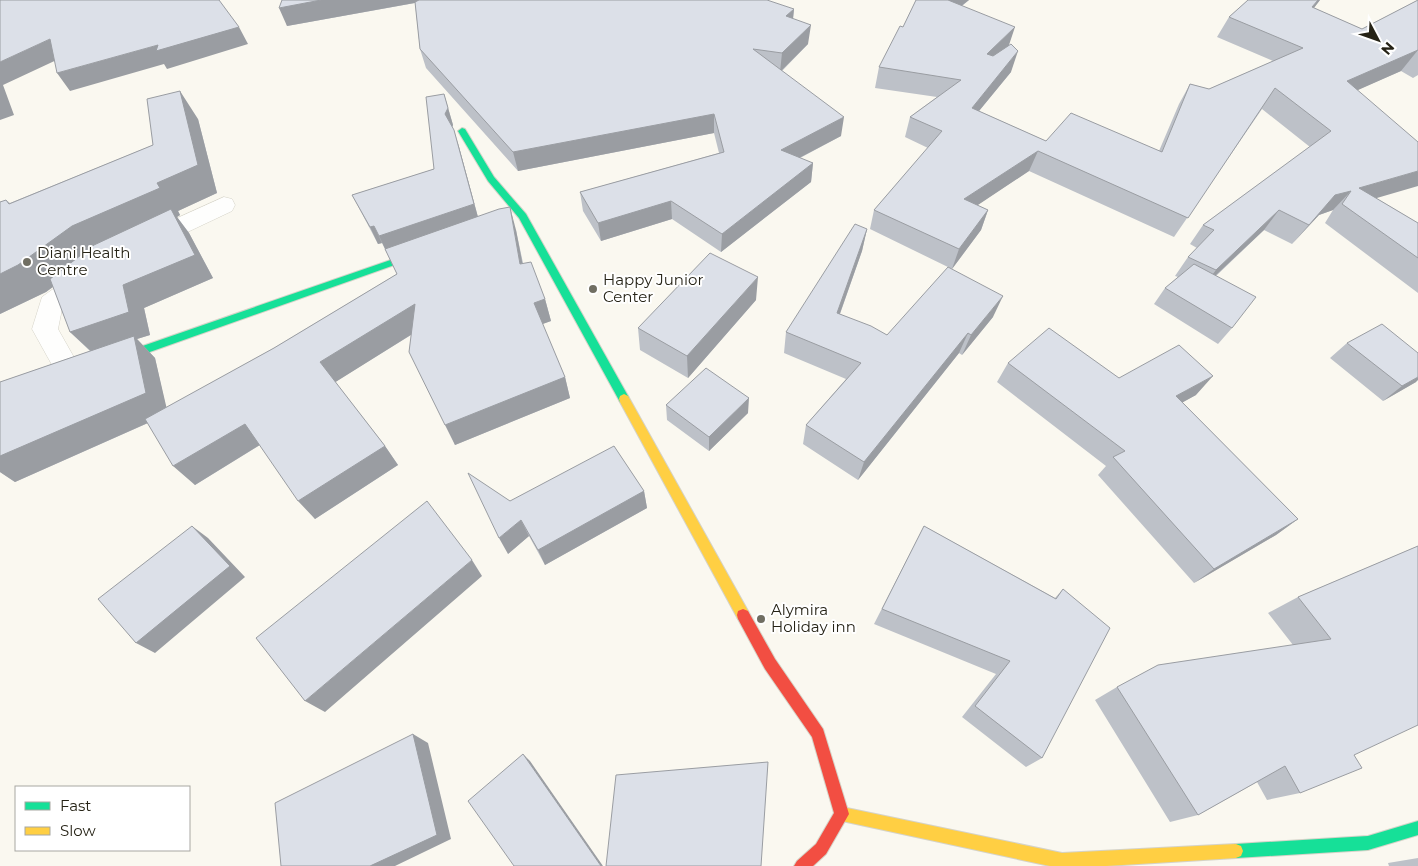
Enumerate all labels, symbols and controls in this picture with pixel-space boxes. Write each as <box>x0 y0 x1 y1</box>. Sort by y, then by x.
north arrow <box>1353 15 1403 65</box>
text: N <box>1377 38 1398 59</box>
place label: Diani Health Centre <box>37 243 130 279</box>
marker: Diani Health Centre <box>21 256 33 268</box>
place label: Happy Junior Center <box>603 270 703 306</box>
marker: Happy Junior Center <box>587 283 599 295</box>
place label: Alymira Holiday inn <box>771 600 856 636</box>
marker: Alymira Holiday inn <box>755 613 767 625</box>
legend <box>15 786 190 851</box>
text: Fast <box>60 796 91 815</box>
text: Slow <box>60 821 96 840</box>

